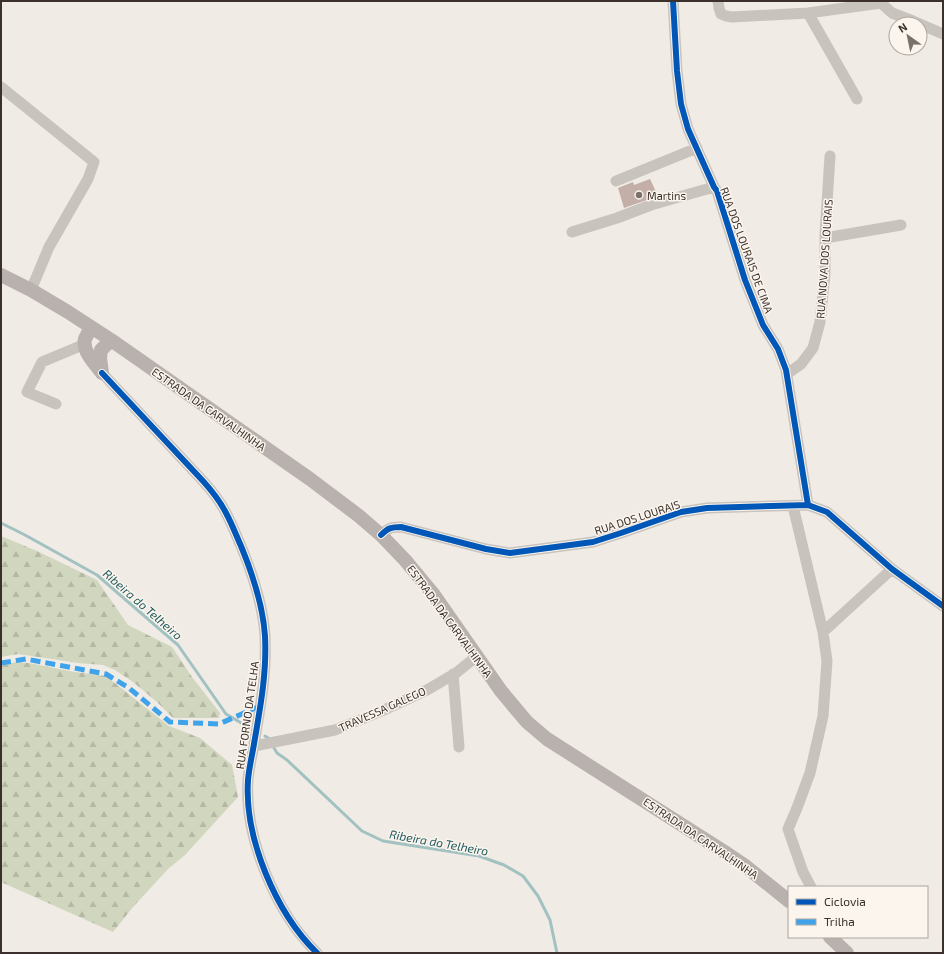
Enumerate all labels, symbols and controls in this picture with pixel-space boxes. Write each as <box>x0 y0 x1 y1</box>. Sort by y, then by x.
north arrow <box>888 16 928 56</box>
text: N <box>895 20 909 35</box>
street label: RUA DOS LOURAIS DE CIMA <box>718 185 776 315</box>
place label: Martins <box>647 189 686 202</box>
marker: Martins <box>634 190 644 200</box>
street label: RUA NOVA DOS LOURAIS <box>813 199 835 319</box>
street label: ESTRADA DA CARVALHINHA <box>150 365 268 453</box>
street label: RUA DOS LOURAIS <box>593 497 681 537</box>
street label: ESTRADA DA CARVALHINHA <box>405 562 495 680</box>
water label: Ribeira do Telheiro <box>101 566 186 642</box>
street label: RUA FORNO DA TELHA <box>233 660 261 770</box>
street label: TRAVESSA GALEGO <box>337 684 427 734</box>
street label: ESTRADA DA CARVALHINHA <box>641 795 761 881</box>
water label: Ribeira do Telheiro <box>388 826 490 858</box>
legend <box>788 886 928 938</box>
text: Ciclovia <box>824 894 866 908</box>
text: Trilha <box>824 914 855 928</box>

